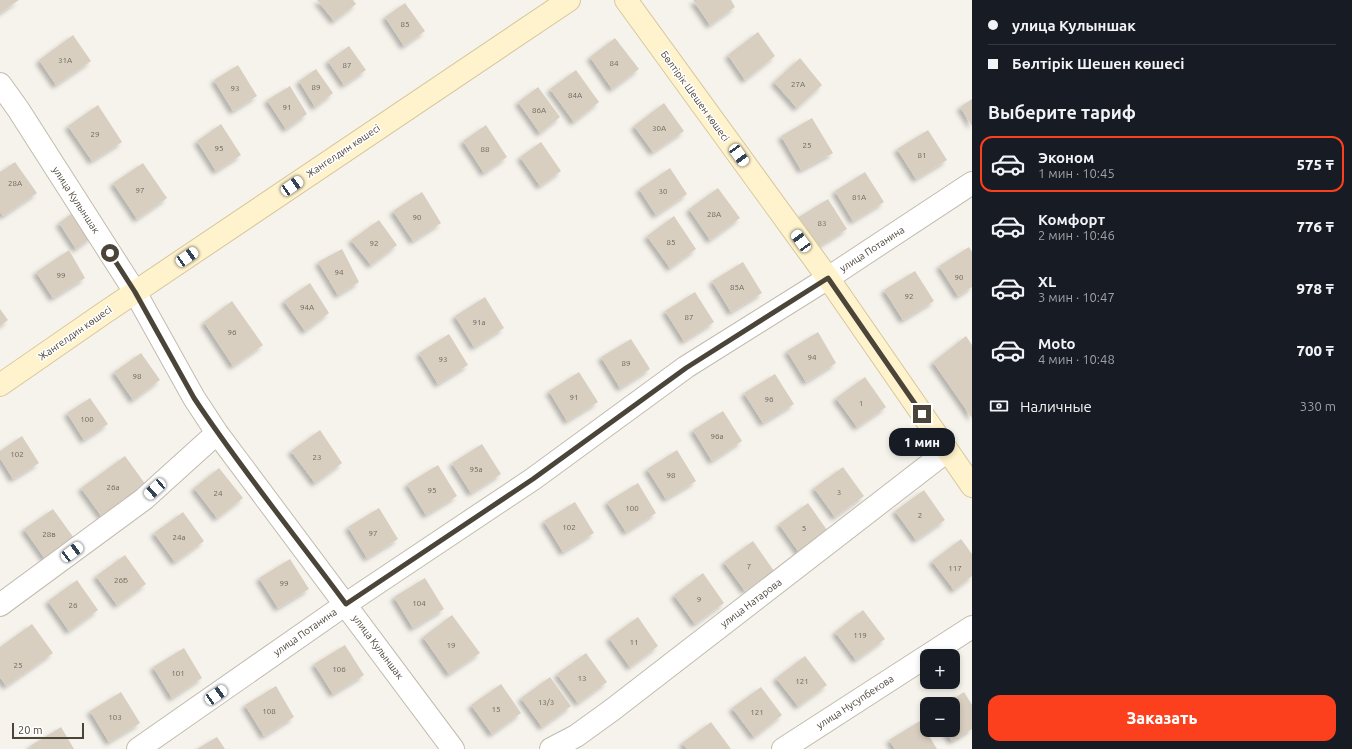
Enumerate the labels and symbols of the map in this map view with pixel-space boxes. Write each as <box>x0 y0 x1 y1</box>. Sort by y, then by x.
house number: 85 <box>400 20 410 29</box>
street label: Бөлтірік Шешен көшесі <box>659 49 731 143</box>
house number: 31А <box>58 56 73 65</box>
house number: 84 <box>609 59 619 68</box>
house number: 87 <box>342 61 352 70</box>
house number: 27А <box>791 80 806 89</box>
house number: 89 <box>311 83 321 92</box>
house number: 93 <box>230 84 240 93</box>
house number: 84А <box>568 91 583 100</box>
house number: 91 <box>282 103 292 112</box>
house number: 86А <box>532 106 547 115</box>
street label: Жангелдин көшесі <box>304 122 382 180</box>
house number: 30А <box>652 124 667 133</box>
house number: 29 <box>90 130 100 139</box>
house number: 25 <box>802 141 812 150</box>
car <box>727 142 751 168</box>
house number: 95 <box>214 144 224 153</box>
house number: 88 <box>480 145 490 154</box>
house number: 81 <box>917 151 927 160</box>
street label: улица Кулыншак <box>50 164 102 236</box>
car <box>279 174 305 198</box>
house number: 28А <box>8 179 23 188</box>
house number: 97 <box>135 186 145 195</box>
house number: 30 <box>658 187 668 196</box>
house number: 81А <box>852 193 867 202</box>
house number: 28А <box>707 210 722 219</box>
house number: 90 <box>412 213 422 222</box>
house number: 83 <box>817 219 827 228</box>
street label: улица Потанина <box>838 224 906 274</box>
car <box>789 228 813 254</box>
house number: 85 <box>666 238 676 247</box>
house number: 92 <box>369 239 379 248</box>
route start <box>101 244 119 262</box>
car <box>174 245 200 269</box>
house number: 94 <box>334 268 344 277</box>
house number: 99 <box>56 271 66 280</box>
house number: 90 <box>954 273 964 282</box>
house number: 85А <box>730 283 745 292</box>
house number: 92 <box>904 292 914 301</box>
house number: 94А <box>300 303 315 312</box>
street label: Жангелдин көшесі <box>36 304 114 362</box>
house number: 87 <box>684 313 694 322</box>
house number: 91а <box>472 318 486 327</box>
house number: 96 <box>227 328 237 337</box>
house number: 94 <box>807 353 817 362</box>
house number: 93 <box>438 355 448 364</box>
house number: 89 <box>621 359 631 368</box>
house number: 98 <box>132 372 142 381</box>
house number: 91 <box>569 393 579 402</box>
house number: 96 <box>764 395 774 404</box>
house number: 1 <box>859 399 863 408</box>
route end <box>913 405 931 423</box>
house number: 100 <box>80 415 94 424</box>
callout: 1 мин <box>889 428 955 456</box>
house number: 96а <box>710 432 724 441</box>
house number: 102 <box>10 450 24 459</box>
house number: 23 <box>312 453 322 462</box>
house number: 95а <box>469 465 483 474</box>
house number: 98 <box>666 471 676 480</box>
car <box>142 477 168 501</box>
house number: 26а <box>106 483 120 492</box>
house number: 95 <box>427 486 437 495</box>
house number: 3 <box>837 488 841 497</box>
house number: 24 <box>213 489 223 498</box>
house number: 100 <box>625 504 639 513</box>
house number: 2 <box>918 511 922 520</box>
house number: 102 <box>562 523 576 532</box>
house number: 5 <box>802 524 806 533</box>
house number: 97 <box>368 529 378 538</box>
house number: 28в <box>42 530 56 539</box>
house number: 24а <box>172 533 186 542</box>
car <box>59 540 85 564</box>
house number: 7 <box>747 562 751 571</box>
house number: 117 <box>948 564 962 573</box>
house number: 26Б <box>114 576 128 585</box>
street label: улица Натарова <box>718 576 784 630</box>
house number: 99 <box>279 579 289 588</box>
house number: 9 <box>697 595 701 604</box>
house number: 104 <box>412 599 426 608</box>
house number: 26 <box>68 601 78 610</box>
street label: улица Потанина <box>271 606 339 658</box>
street label: улица Кулыншак <box>350 613 406 681</box>
house number: 119 <box>853 631 867 640</box>
house number: 11 <box>629 638 639 647</box>
house number: 19 <box>446 641 456 650</box>
house number: 25 <box>13 661 23 670</box>
house number: 106 <box>332 665 346 674</box>
house number: 101 <box>171 669 185 678</box>
street label: улица Нусупбекова <box>814 673 896 731</box>
house number: 13 <box>577 674 587 683</box>
house number: 121 <box>795 677 809 686</box>
car <box>203 683 229 707</box>
house number: 13/3 <box>538 698 554 707</box>
house number: 15 <box>491 705 501 714</box>
house number: 108 <box>262 707 276 716</box>
house number: 121 <box>750 708 764 717</box>
house number: 103 <box>108 713 122 722</box>
scale bar <box>12 721 84 740</box>

